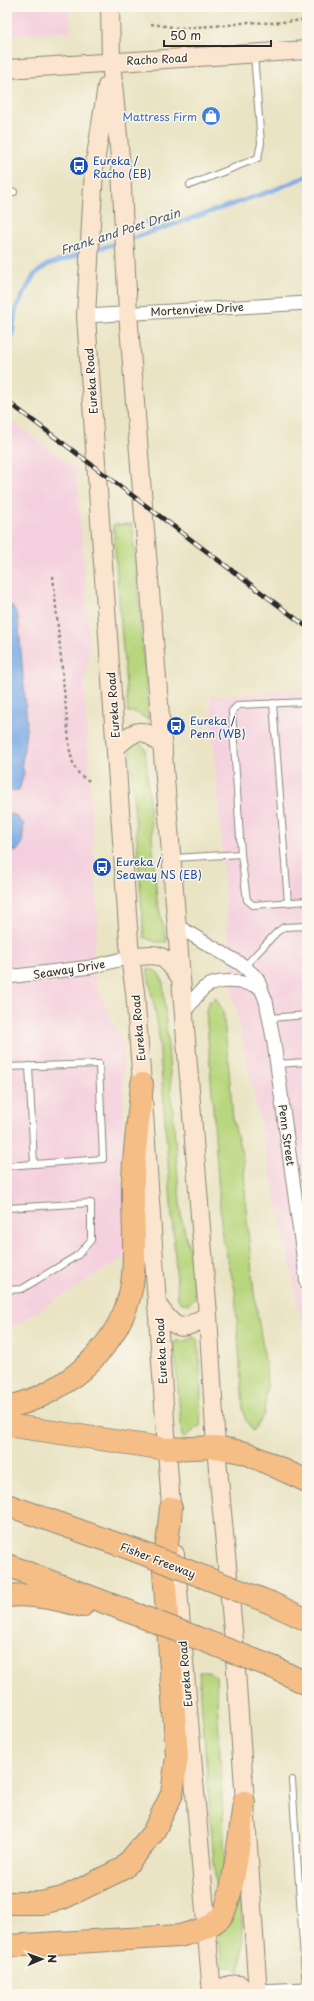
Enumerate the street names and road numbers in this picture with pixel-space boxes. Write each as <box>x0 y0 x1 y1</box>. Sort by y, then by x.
street label: Racho Road <box>126 49 188 69</box>
street label: Mortenview Drive <box>150 298 244 320</box>
street label: Eureka Road <box>80 347 102 415</box>
street label: Eureka Road <box>102 671 124 739</box>
street label: Seaway Drive <box>32 955 106 983</box>
street label: Eureka Road <box>127 994 149 1062</box>
street label: Penn Street <box>274 1103 300 1167</box>
street label: Eureka Road <box>151 1317 171 1385</box>
street label: Fisher Freeway <box>118 1538 198 1582</box>
street label: Eureka Road <box>174 1640 196 1708</box>

